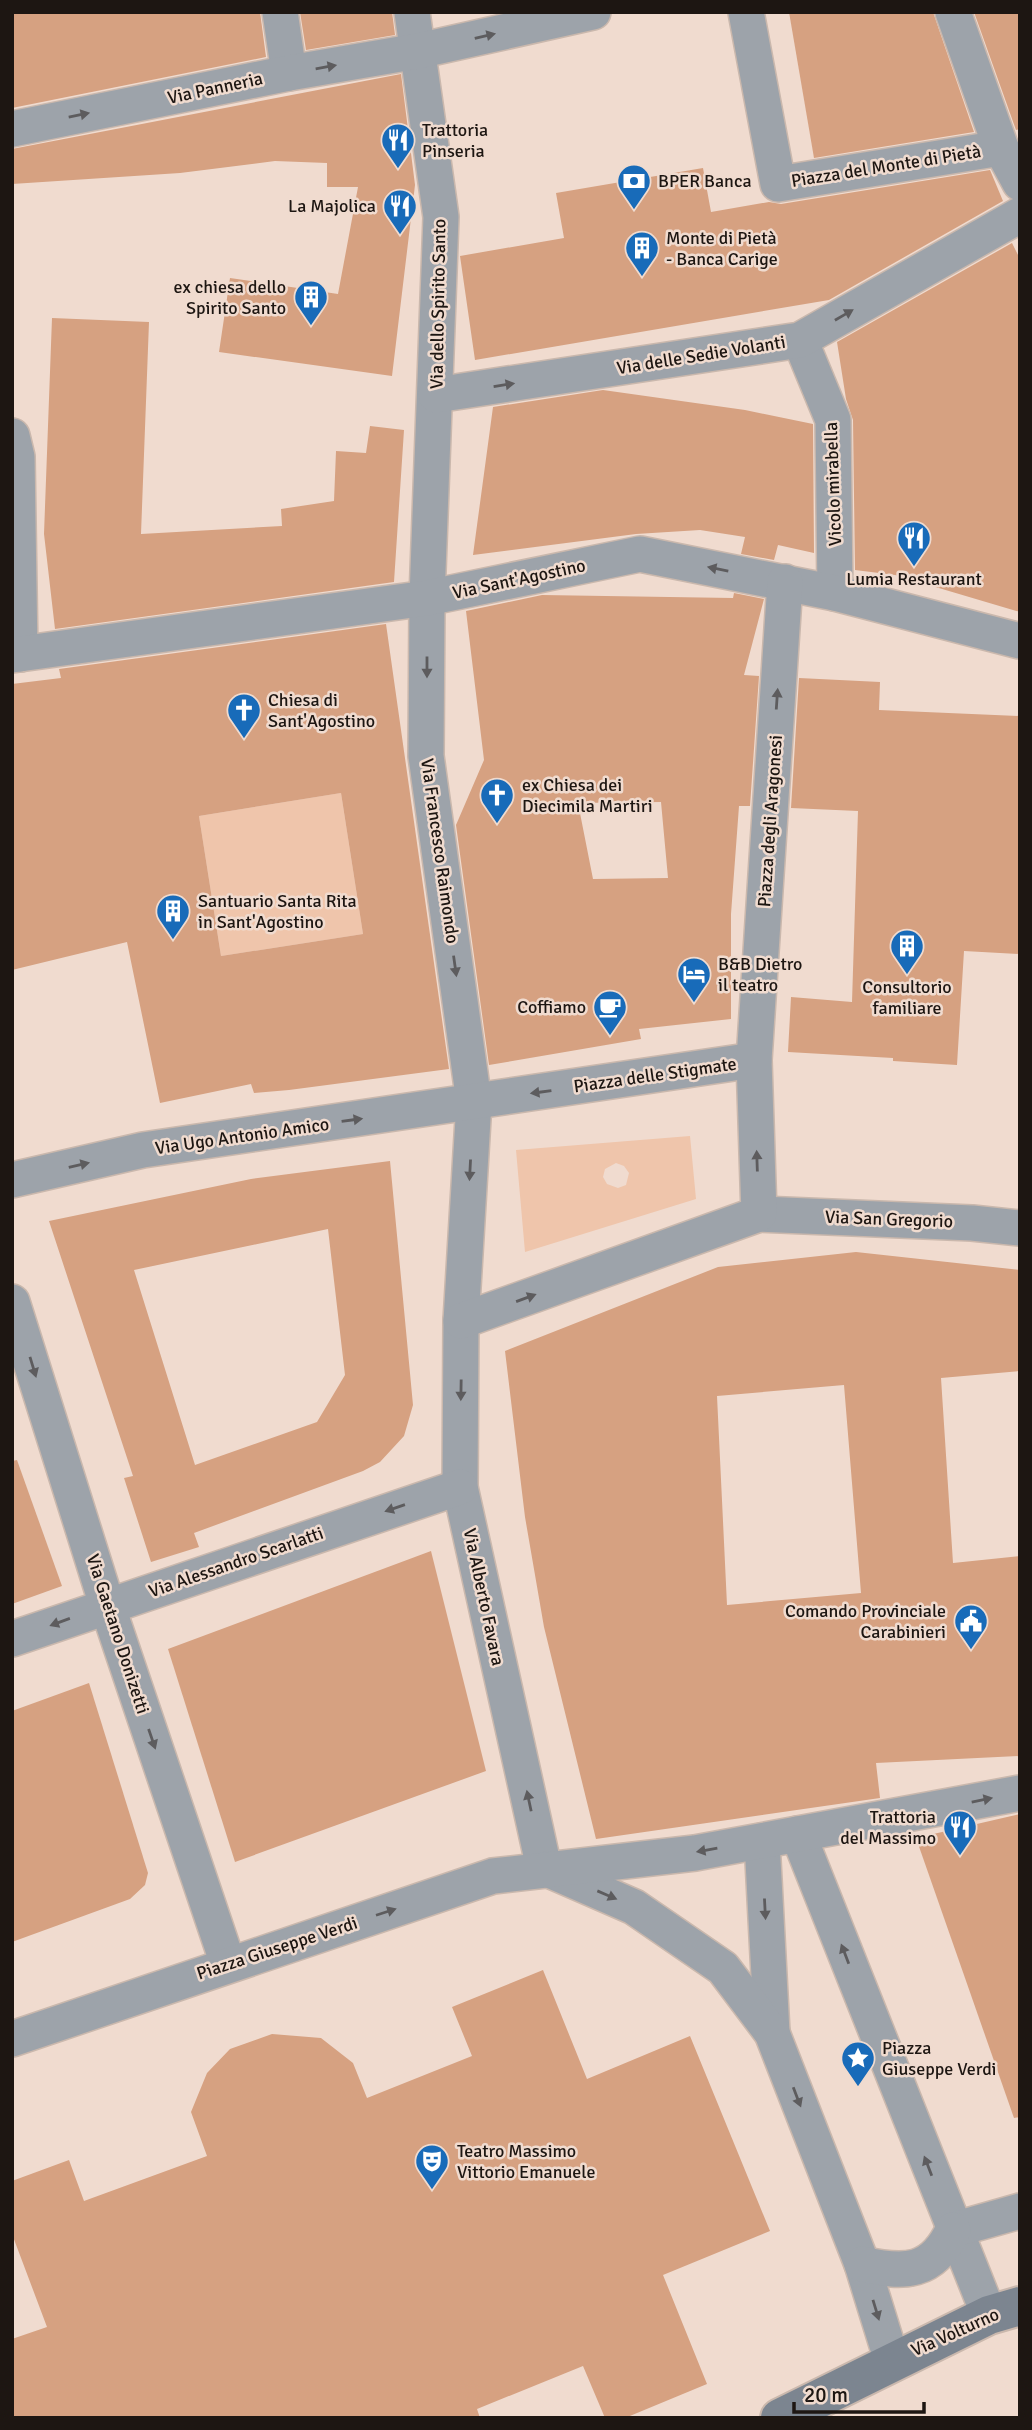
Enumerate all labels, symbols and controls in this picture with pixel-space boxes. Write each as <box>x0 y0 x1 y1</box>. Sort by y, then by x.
one-way arrow <box>474 30 496 41</box>
one-way arrow <box>315 61 337 72</box>
street label: Via Panneria <box>165 67 265 109</box>
one-way arrow <box>68 110 90 121</box>
place label: Trattoria Pinseria <box>422 119 488 162</box>
restaurant icon: Trattoria Pinseria <box>379 121 417 170</box>
street label: Piazza del Monte di Pietà <box>790 140 982 192</box>
bank icon: BPER Banca <box>615 162 653 211</box>
place label: BPER Banca <box>658 170 752 192</box>
restaurant icon: La Majolica <box>381 187 419 236</box>
place label: La Majolica <box>288 195 376 217</box>
street label: Via dello Spirito Santo <box>426 219 450 389</box>
place label: Monte di Pietà - Banca Carige <box>666 227 778 270</box>
building icon: Monte di Pietà - Banca Carige <box>623 229 661 278</box>
place label: ex chiesa dello Spirito Santo <box>174 276 286 319</box>
building icon: ex chiesa dello Spirito Santo <box>292 278 330 327</box>
one-way arrow <box>834 309 853 321</box>
street label: Via delle Sedie Volanti <box>615 331 787 379</box>
one-way arrow <box>493 379 515 390</box>
street label: Vicolo mirabella <box>820 422 846 546</box>
restaurant icon: Lumia Restaurant <box>895 519 933 568</box>
street label: Via Sant'Agostino <box>451 554 587 604</box>
one-way arrow <box>707 563 729 574</box>
place label: Lumia Restaurant <box>846 568 982 590</box>
one-way arrow <box>421 656 433 678</box>
one-way arrow <box>772 688 783 710</box>
place label: Chiesa di Sant'Agostino <box>268 689 375 732</box>
church icon: Chiesa di Sant'Agostino <box>225 691 263 740</box>
street label: Piazza degli Aragonesi <box>753 734 787 908</box>
street label: Via Francesco Raimondo <box>416 757 464 945</box>
place label: ex Chiesa dei Diecimila Martiri <box>522 774 653 817</box>
church icon: ex Chiesa dei Diecimila Martiri <box>478 776 516 825</box>
place label: Santuario Santa Rita in Sant'Agostino <box>198 890 357 933</box>
building icon: Santuario Santa Rita in Sant'Agostino <box>154 892 192 941</box>
building icon: Consultorio familiare <box>888 927 926 976</box>
place label: B&B Dietro il teatro <box>718 953 802 996</box>
one-way arrow <box>450 955 461 977</box>
hotel icon: B&B Dietro il teatro <box>675 955 713 1004</box>
place label: Consultorio familiare <box>862 976 952 1019</box>
cafe icon: Coffiamo <box>591 988 629 1037</box>
place label: Coffiamo <box>517 996 586 1018</box>
street label: Piazza delle Stigmate <box>572 1053 738 1097</box>
one-way arrow <box>530 1087 552 1098</box>
street label: Via Ugo Antonio Amico <box>154 1113 330 1159</box>
one-way arrow <box>341 1114 363 1125</box>
one-way arrow <box>752 1150 763 1172</box>
one-way arrow <box>68 1159 90 1170</box>
one-way arrow <box>465 1159 476 1181</box>
street label: Via San Gregorio <box>825 1206 953 1232</box>
one-way arrow <box>515 1292 536 1303</box>
one-way arrow <box>28 1356 38 1377</box>
one-way arrow <box>455 1379 467 1401</box>
one-way arrow <box>384 1504 405 1514</box>
street label: Via Alessandro Scarlatti <box>146 1522 326 1602</box>
street label: Via Alberto Favara <box>459 1526 509 1668</box>
street label: Via Gaetano Donizetti <box>82 1551 154 1717</box>
place label: Comando Provinciale Carabinieri <box>785 1600 946 1643</box>
public building icon: Comando Provinciale Carabinieri <box>952 1602 990 1651</box>
one-way arrow <box>49 1617 70 1628</box>
one-way arrow <box>148 1729 158 1750</box>
one-way arrow <box>524 1790 535 1812</box>
one-way arrow <box>971 1795 993 1806</box>
place label: Trattoria del Massimo <box>840 1806 936 1849</box>
restaurant icon: Trattoria del Massimo <box>941 1808 979 1857</box>
one-way arrow <box>696 1845 718 1856</box>
one-way arrow <box>596 1890 617 1901</box>
one-way arrow <box>760 1898 771 1920</box>
one-way arrow <box>376 1906 397 1917</box>
street label: Piazza Giuseppe Verdi <box>194 1912 360 1984</box>
one-way arrow <box>840 1944 851 1965</box>
place label: Piazza Giuseppe Verdi <box>882 2037 996 2080</box>
place icon: Piazza Giuseppe Verdi <box>839 2039 877 2088</box>
one-way arrow <box>791 2087 802 2108</box>
place label: Teatro Massimo Vittorio Emanuele <box>457 2140 595 2183</box>
theatre icon: Teatro Massimo Vittorio Emanuele <box>413 2142 451 2191</box>
one-way arrow <box>923 2155 934 2176</box>
one-way arrow <box>871 2300 882 2321</box>
street label: Via Volturno <box>908 2303 1002 2361</box>
scale bar <box>794 2370 923 2414</box>
text: 20 m <box>804 2382 848 2408</box>

